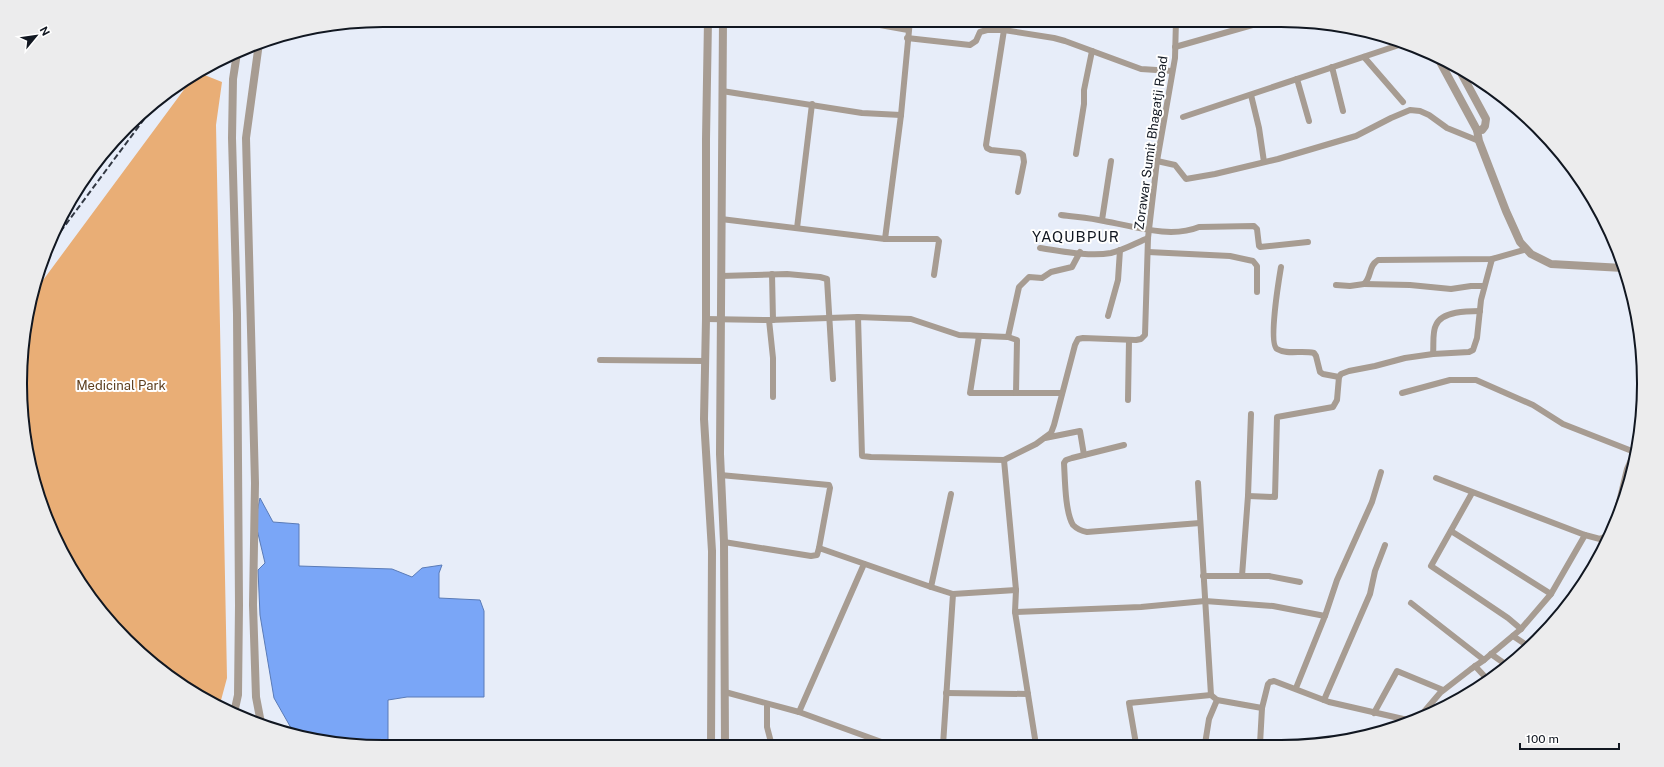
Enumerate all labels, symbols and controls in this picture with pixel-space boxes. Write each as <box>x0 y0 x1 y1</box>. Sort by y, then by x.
north arrow <box>16 16 56 56</box>
text: N <box>37 24 52 38</box>
street label: Zorawar Sumit Bhagatji Road <box>1131 55 1171 231</box>
district label: YAQUBPUR <box>1032 228 1120 245</box>
park label: Medicinal Park <box>76 378 166 393</box>
scale bar <box>1520 725 1619 751</box>
text: 100 m <box>1526 732 1559 746</box>

